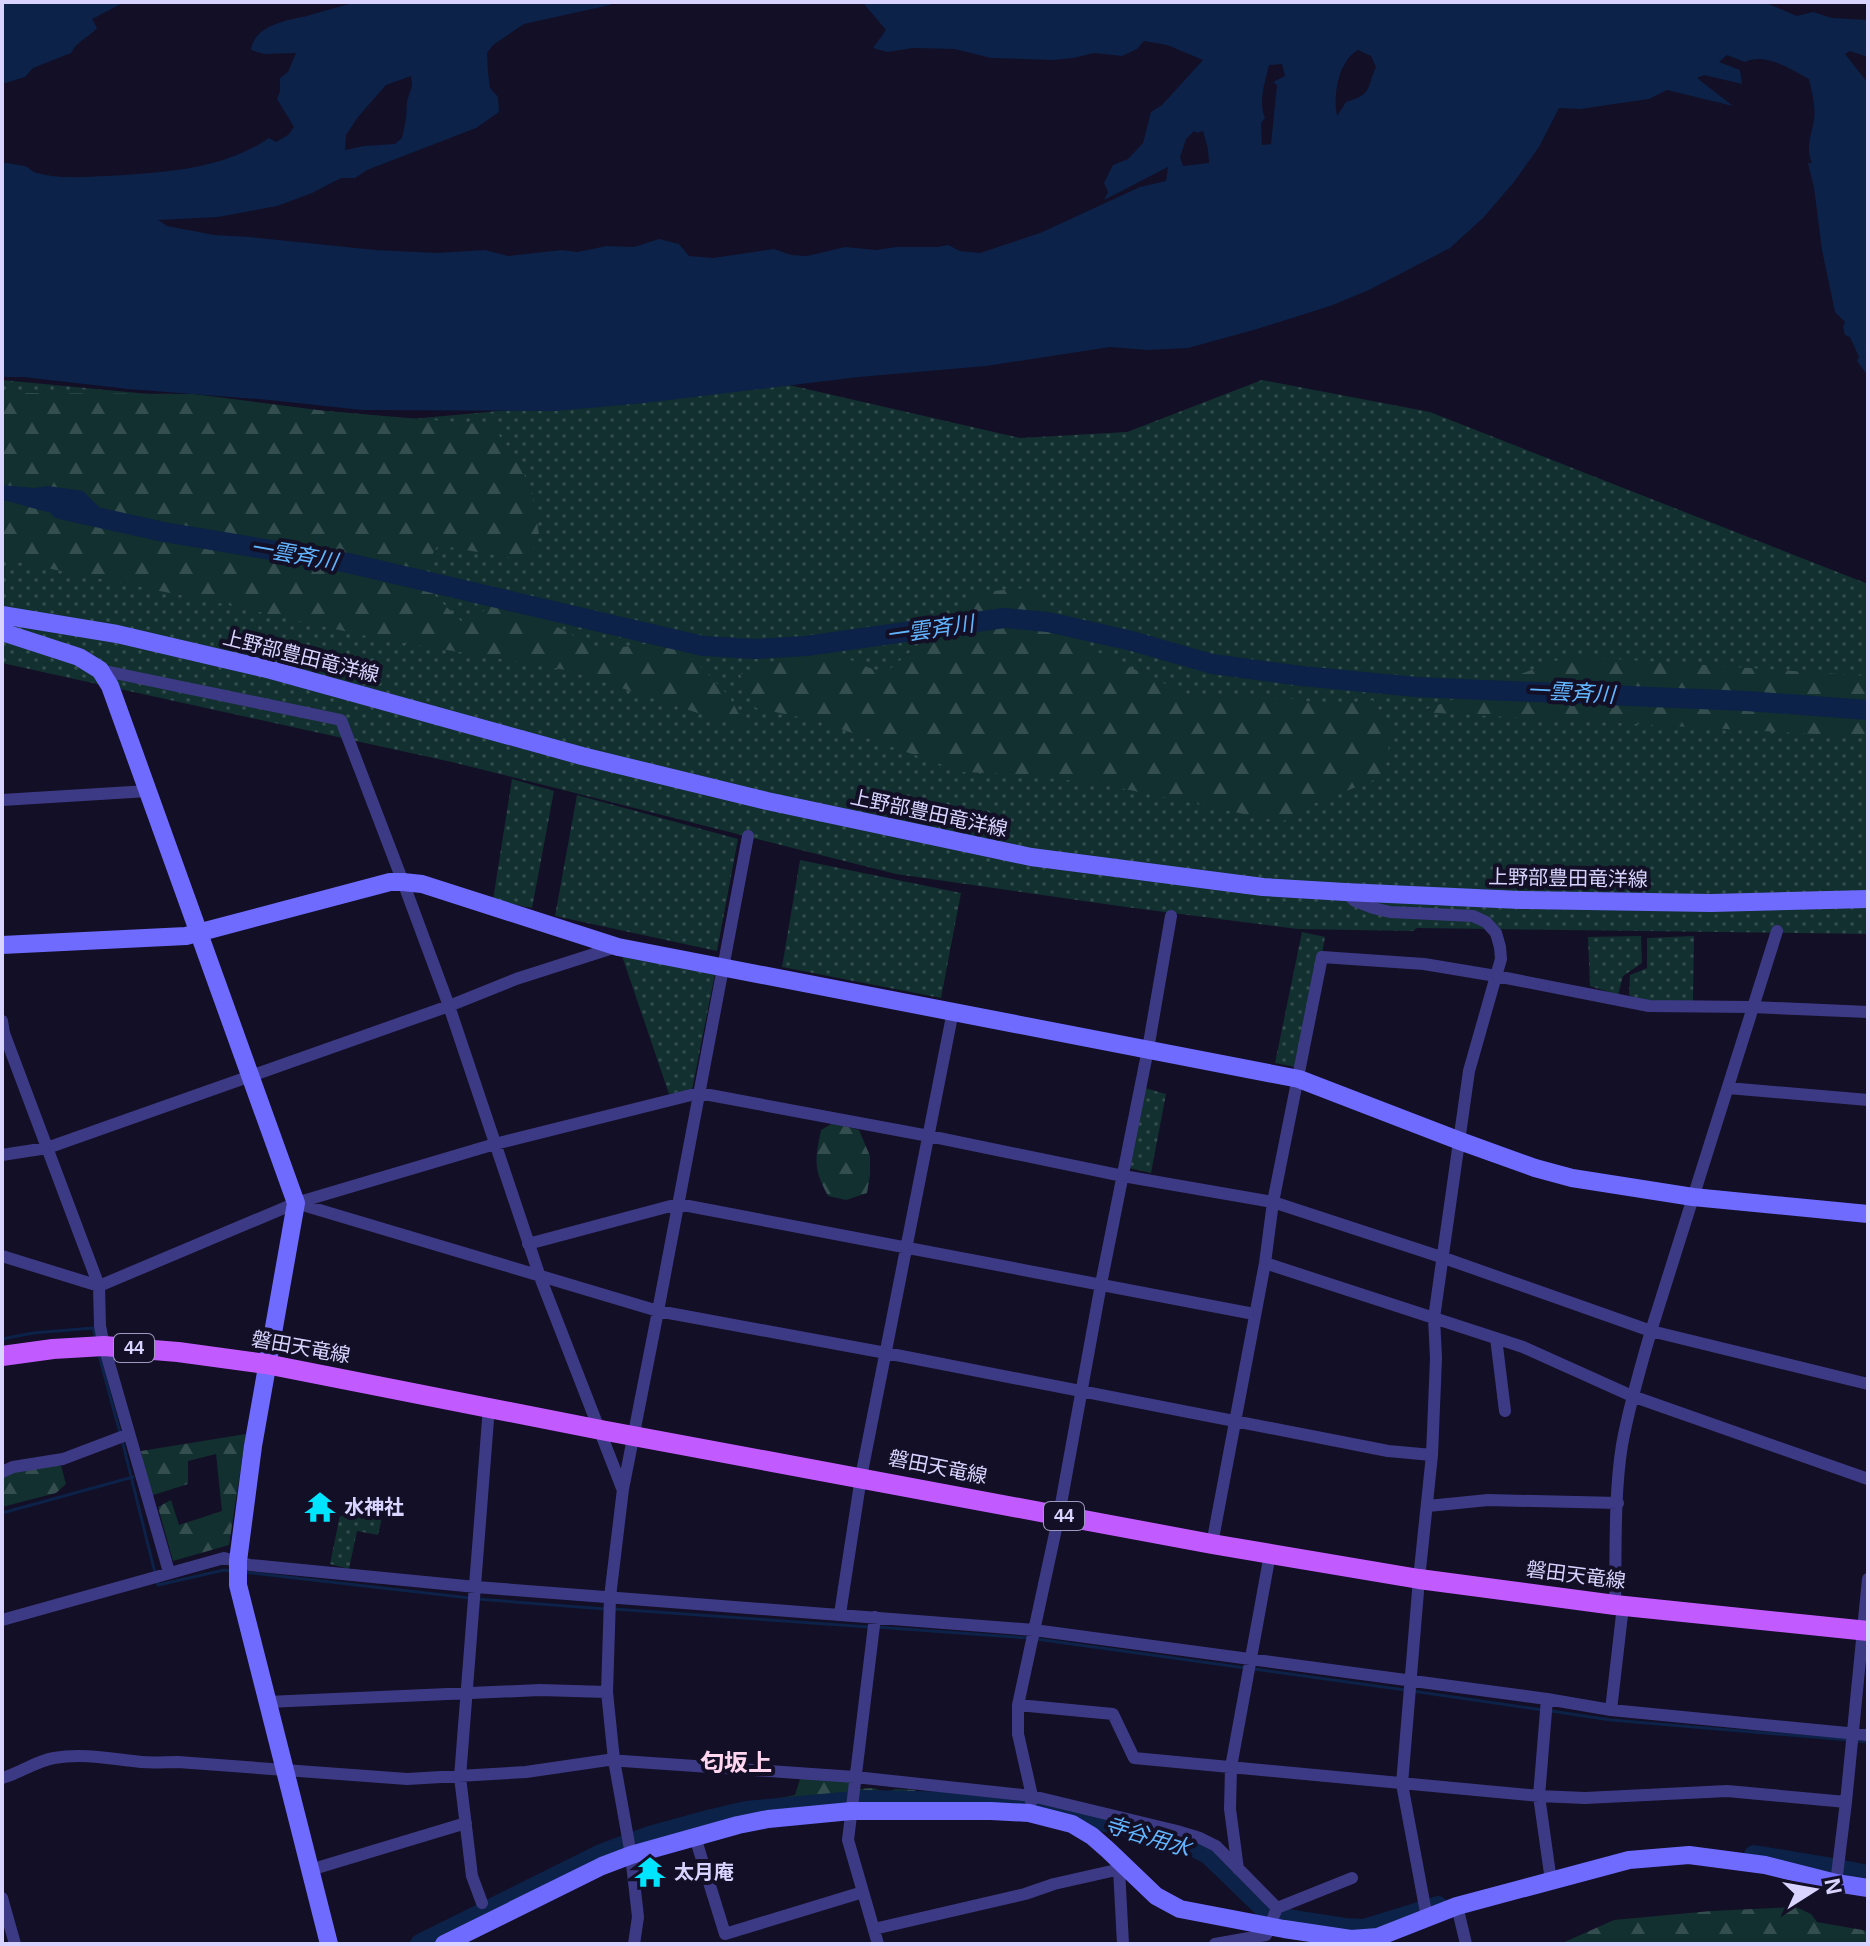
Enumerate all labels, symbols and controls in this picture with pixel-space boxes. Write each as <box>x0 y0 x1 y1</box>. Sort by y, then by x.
water label: 一雲斉川 <box>248 535 341 575</box>
water label: 一雲斉川 <box>885 611 977 648</box>
street label: 上野部豊田竜洋線 <box>221 626 381 686</box>
water label: 一雲斉川 <box>1526 678 1618 707</box>
street label: 上野部豊田竜洋線 <box>848 786 1010 840</box>
street label: 上野部豊田竜洋線 <box>1488 866 1648 890</box>
street label: 磐田天竜線 <box>250 1327 352 1367</box>
road number: 44 <box>114 1334 154 1362</box>
street label: 磐田天竜線 <box>887 1447 989 1487</box>
temple icon: 水神社 <box>303 1490 337 1524</box>
place label: 水神社 <box>344 1496 404 1518</box>
road number: 44 <box>1044 1502 1084 1530</box>
street label: 磐田天竜線 <box>1525 1558 1627 1592</box>
district label: 匂坂上 <box>700 1749 772 1776</box>
water label: 寺谷用水 <box>1102 1812 1195 1862</box>
north arrow <box>1774 1850 1854 1930</box>
temple icon: 太月庵 <box>633 1855 667 1889</box>
place label: 太月庵 <box>674 1861 734 1883</box>
text: N <box>1819 1876 1847 1896</box>

